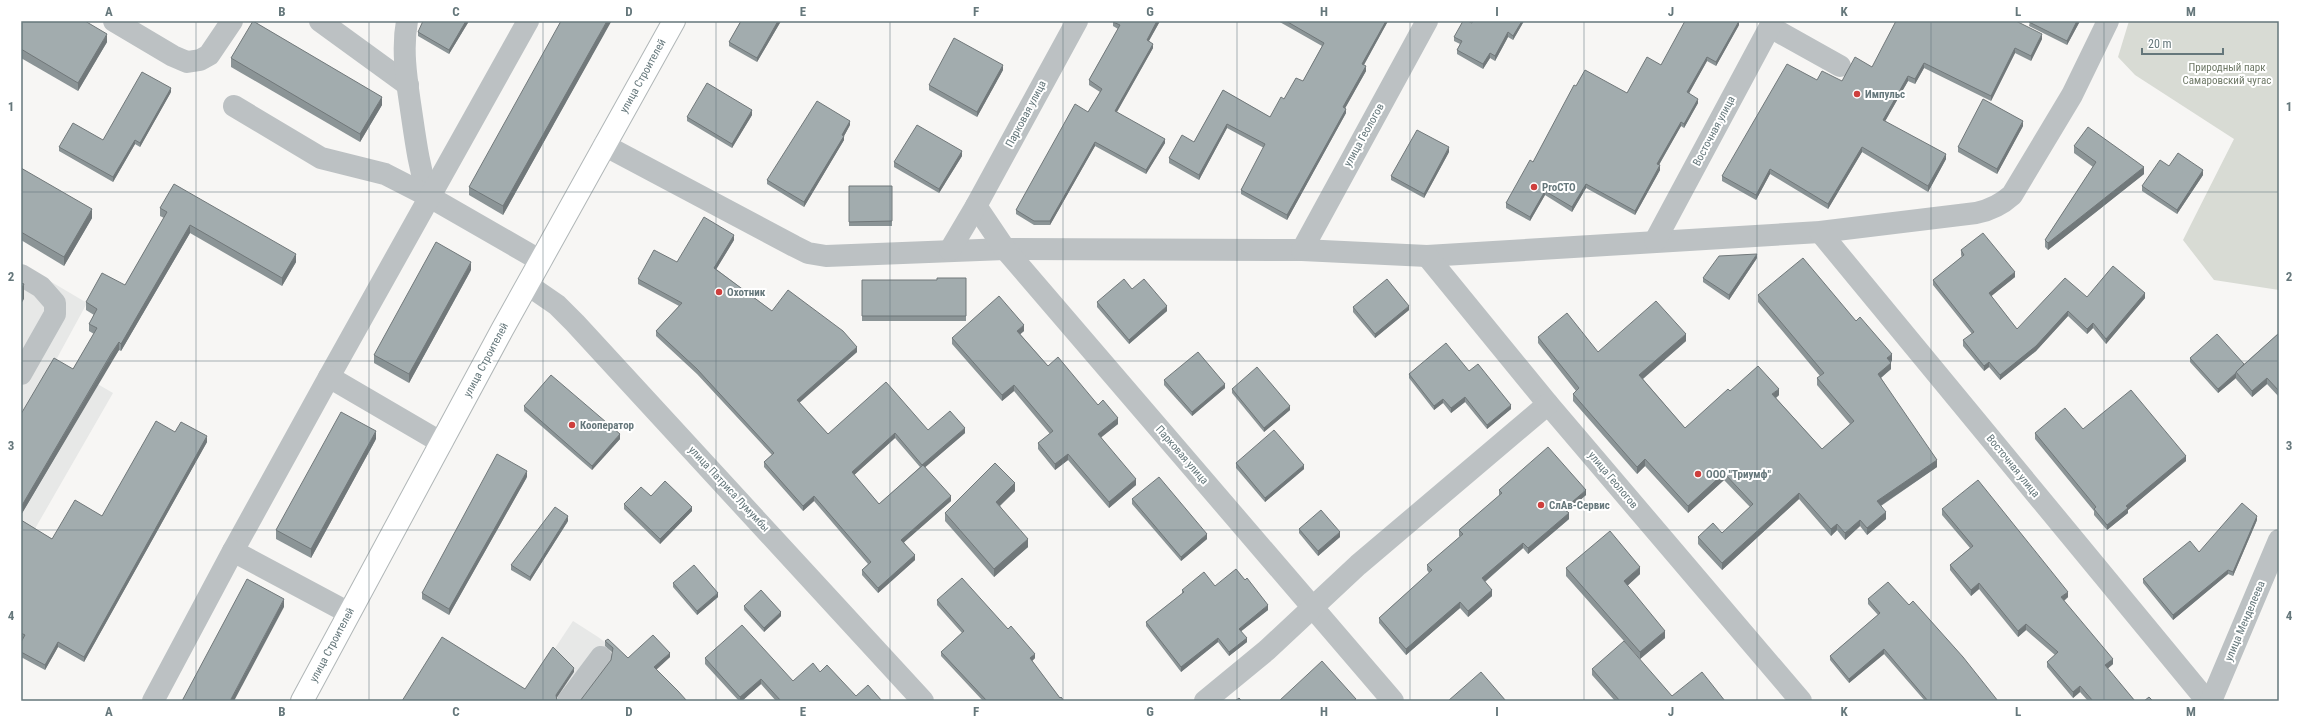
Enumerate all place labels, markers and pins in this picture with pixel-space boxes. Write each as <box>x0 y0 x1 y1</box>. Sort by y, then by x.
place label: Импульс <box>1865 88 1905 101</box>
marker: Импульс <box>1852 89 1862 99</box>
place label: ProСТО <box>1542 181 1576 194</box>
marker: ProСТО <box>1529 182 1539 192</box>
place label: Охотник <box>727 286 766 299</box>
marker: Охотник <box>714 287 724 297</box>
place label: Кооператор <box>580 419 635 432</box>
marker: Кооператор <box>567 420 577 430</box>
place label: ООО "Триумф" <box>1706 468 1771 481</box>
marker: ООО "Триумф" <box>1693 469 1703 479</box>
place label: СлАв-Сервис <box>1549 499 1610 512</box>
marker: СлАв-Сервис <box>1536 500 1546 510</box>

